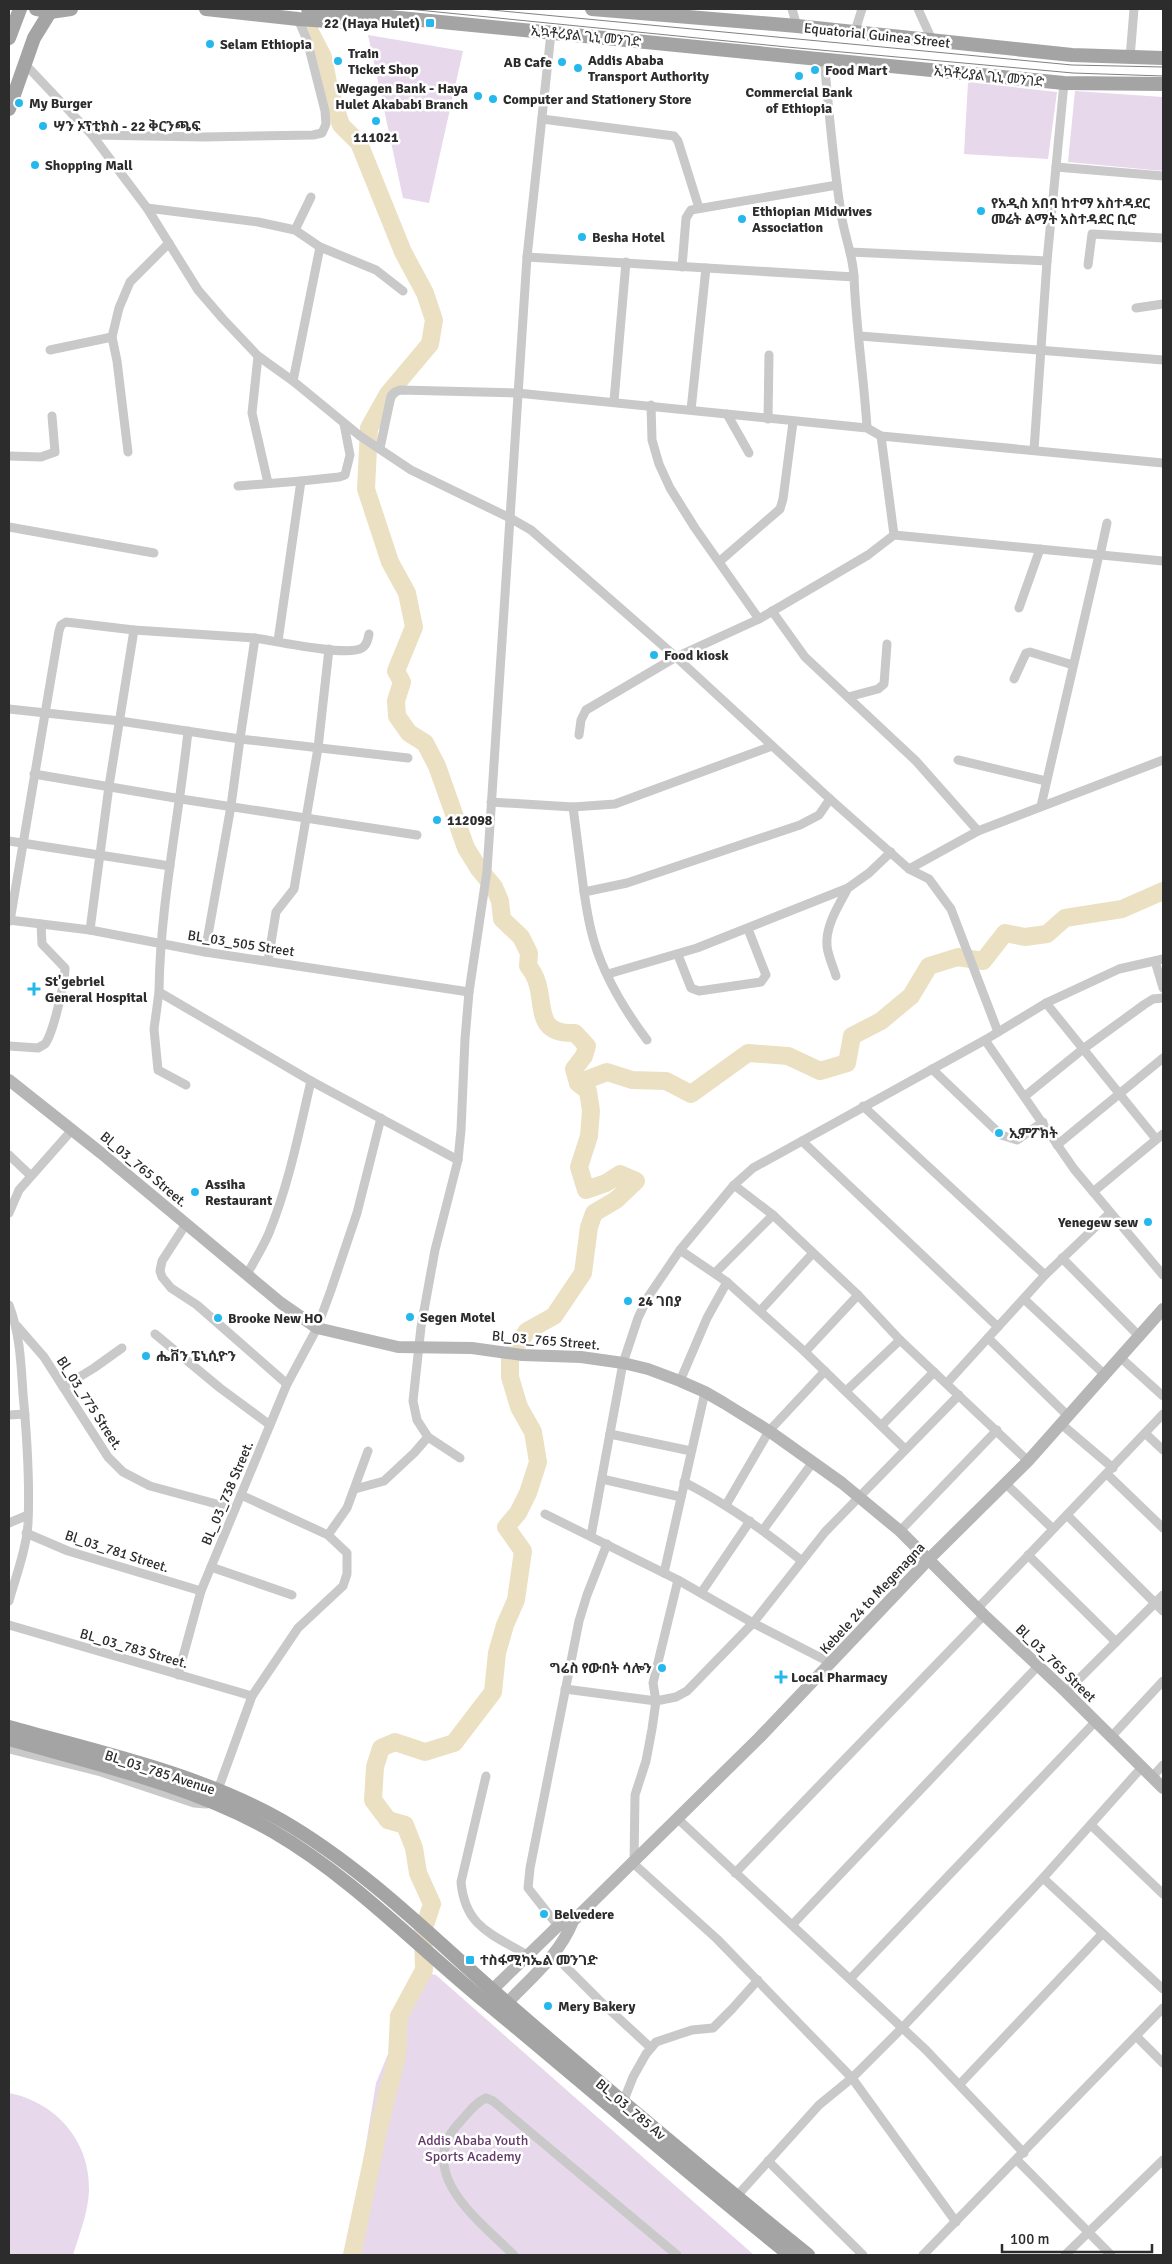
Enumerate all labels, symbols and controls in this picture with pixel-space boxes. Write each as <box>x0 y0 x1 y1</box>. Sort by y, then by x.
place label: 22 (Haya Hulet) <box>324 15 420 32</box>
marker: 22 (Haya Hulet) <box>424 17 436 29</box>
street label: Equatorial Guinea Street <box>803 19 951 52</box>
street label: ኢኳቶሪያል ጊኒ መንገድ <box>530 22 642 51</box>
place label: Selam Ethiopia <box>220 36 312 53</box>
marker: Selam Ethiopia <box>204 38 216 50</box>
place label: Train Ticket Shop <box>348 45 419 78</box>
place label: Addis Ababa Transport Authority <box>588 52 709 85</box>
place label: AB Cafe <box>504 54 552 71</box>
marker: Train Ticket Shop <box>332 55 344 67</box>
marker: AB Cafe <box>556 56 568 68</box>
marker: Addis Ababa Transport Authority <box>572 62 584 74</box>
place label: Food Mart <box>825 62 888 79</box>
street label: ኢኳቶሪያል ጊኒ መንገድ <box>933 62 1045 91</box>
marker: Food Mart <box>809 64 821 76</box>
marker: Commercial Bank of Ethiopia <box>793 70 805 82</box>
place label: Wegagen Bank - Haya Hulet Akababi Branch <box>335 80 468 113</box>
place label: Commercial Bank of Ethiopia <box>745 84 853 117</box>
marker: Wegagen Bank - Haya Hulet Akababi Branch <box>472 90 484 102</box>
place label: Computer and Stationery Store <box>503 91 692 108</box>
marker: Computer and Stationery Store <box>487 93 499 105</box>
place label: My Burger <box>29 95 93 112</box>
marker: My Burger <box>13 97 25 109</box>
marker: 111021 <box>370 115 382 127</box>
place label: ሣን ኦፕቲክስ - 22 ቅርንጫፍ <box>53 118 201 135</box>
marker: ሣን ኦፕቲክስ - 22 ቅርንጫፍ <box>37 120 49 132</box>
place label: 111021 <box>353 129 399 146</box>
place label: Shopping Mall <box>45 157 133 174</box>
marker: Shopping Mall <box>29 159 41 171</box>
place label: የአዲስ አበባ ከተማ አስተዳደር መሬት ልማት አስተዳደር ቢሮ <box>991 195 1150 228</box>
place label: Ethiopian Midwives Association <box>752 203 872 236</box>
marker: የአዲስ አበባ ከተማ አስተዳደር መሬት ልማት አስተዳደር ቢሮ <box>975 205 987 217</box>
marker: Ethiopian Midwives Association <box>736 213 748 225</box>
place label: Besha Hotel <box>592 229 666 246</box>
marker: Besha Hotel <box>576 231 588 243</box>
place label: Food kiosk <box>664 647 729 664</box>
marker: Food kiosk <box>648 649 660 661</box>
place label: 112098 <box>447 812 493 829</box>
marker: 112098 <box>431 814 443 826</box>
street label: BL_03_505 Street <box>186 927 296 960</box>
place label: St'gebriel General Hospital <box>45 973 148 1006</box>
marker: St'gebriel General Hospital <box>27 982 41 996</box>
place label: ኢምፖክት <box>1009 1125 1058 1142</box>
marker: ኢምፖክት <box>993 1127 1005 1139</box>
street label: Bl_03_765 Street. <box>97 1128 191 1211</box>
place label: Assiha Restaurant <box>205 1176 273 1209</box>
marker: Assiha Restaurant <box>189 1186 201 1198</box>
place label: Yenegew sew <box>1057 1214 1138 1231</box>
marker: Yenegew sew <box>1142 1216 1154 1228</box>
place label: 24 ገበያ <box>638 1293 682 1310</box>
marker: 24 ገበያ <box>622 1295 634 1307</box>
place label: Segen Motel <box>420 1309 496 1326</box>
place label: Brooke New HO <box>228 1310 323 1327</box>
marker: Segen Motel <box>404 1311 416 1323</box>
marker: Brooke New HO <box>212 1312 224 1324</box>
street label: Bl_03_765 Street. <box>491 1327 601 1354</box>
place label: ሔቨን ፔኒሲዮን <box>156 1348 236 1365</box>
marker: ሔቨን ፔኒሲዮን <box>140 1350 152 1362</box>
street label: Bl_03_775 Street. <box>53 1353 126 1453</box>
street label: BL_03_738 Street. <box>198 1439 257 1548</box>
street label: Bl_03_781 Street. <box>63 1527 171 1576</box>
street label: Kebele 24 to Megenagna <box>816 1539 929 1658</box>
street label: Bl_03_765 Street <box>1012 1621 1099 1706</box>
street label: BL_03_783 Street. <box>78 1625 190 1672</box>
place label: ግሬስ የውበት ሳሎን <box>550 1660 652 1677</box>
marker: ግሬስ የውበት ሳሎን <box>656 1662 668 1674</box>
place label: Local Pharmacy <box>791 1669 887 1686</box>
marker: Local Pharmacy <box>775 1671 787 1683</box>
street label: BL_03_785 Avenue <box>102 1747 217 1798</box>
place label: Belvedere <box>554 1906 614 1923</box>
marker: Belvedere <box>538 1908 550 1920</box>
place label: ተስፋሚካኤል መንገድ <box>480 1952 598 1969</box>
marker: ተስፋሚካኤል መንገድ <box>464 1954 476 1966</box>
place label: Mery Bakery <box>558 1998 636 2015</box>
marker: Mery Bakery <box>542 2000 554 2012</box>
street label: BL_03_785 Av <box>592 2075 670 2144</box>
park label: Addis Ababa Youth Sports Academy <box>418 2132 528 2165</box>
scale bar <box>1002 2222 1152 2254</box>
text: 100 m <box>1010 2230 1050 2248</box>

